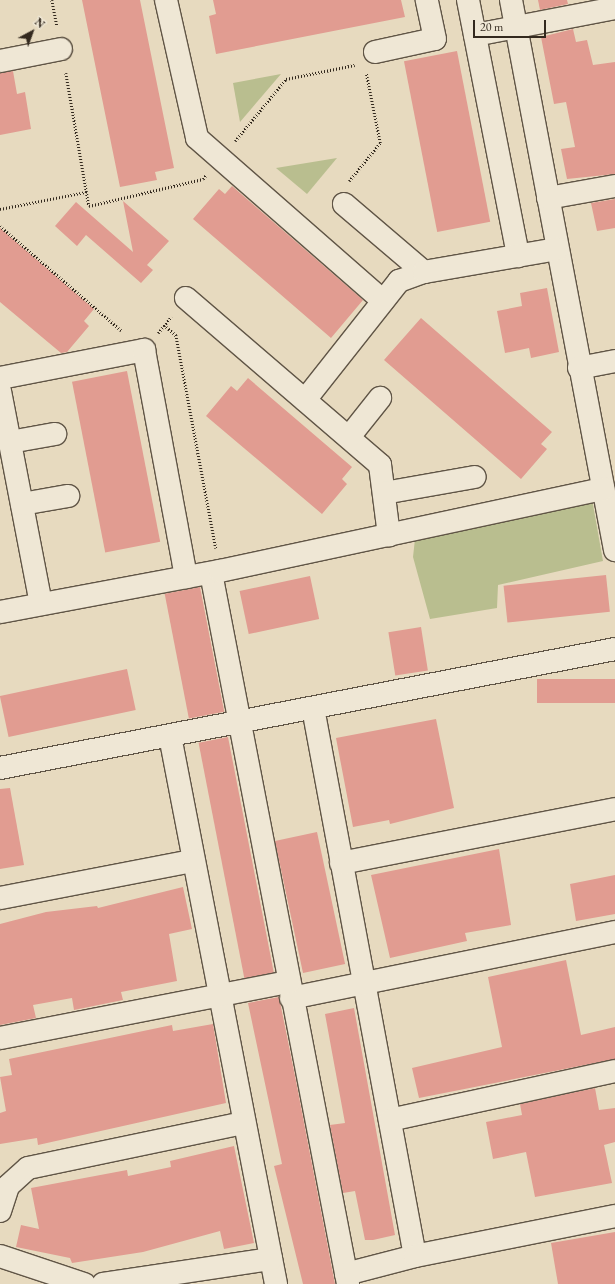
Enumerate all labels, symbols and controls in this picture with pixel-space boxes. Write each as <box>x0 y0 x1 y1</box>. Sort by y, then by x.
north arrow <box>12 12 52 52</box>
scale bar <box>475 12 548 38</box>
text: N <box>32 15 48 31</box>
text: 20 m <box>480 19 503 35</box>

